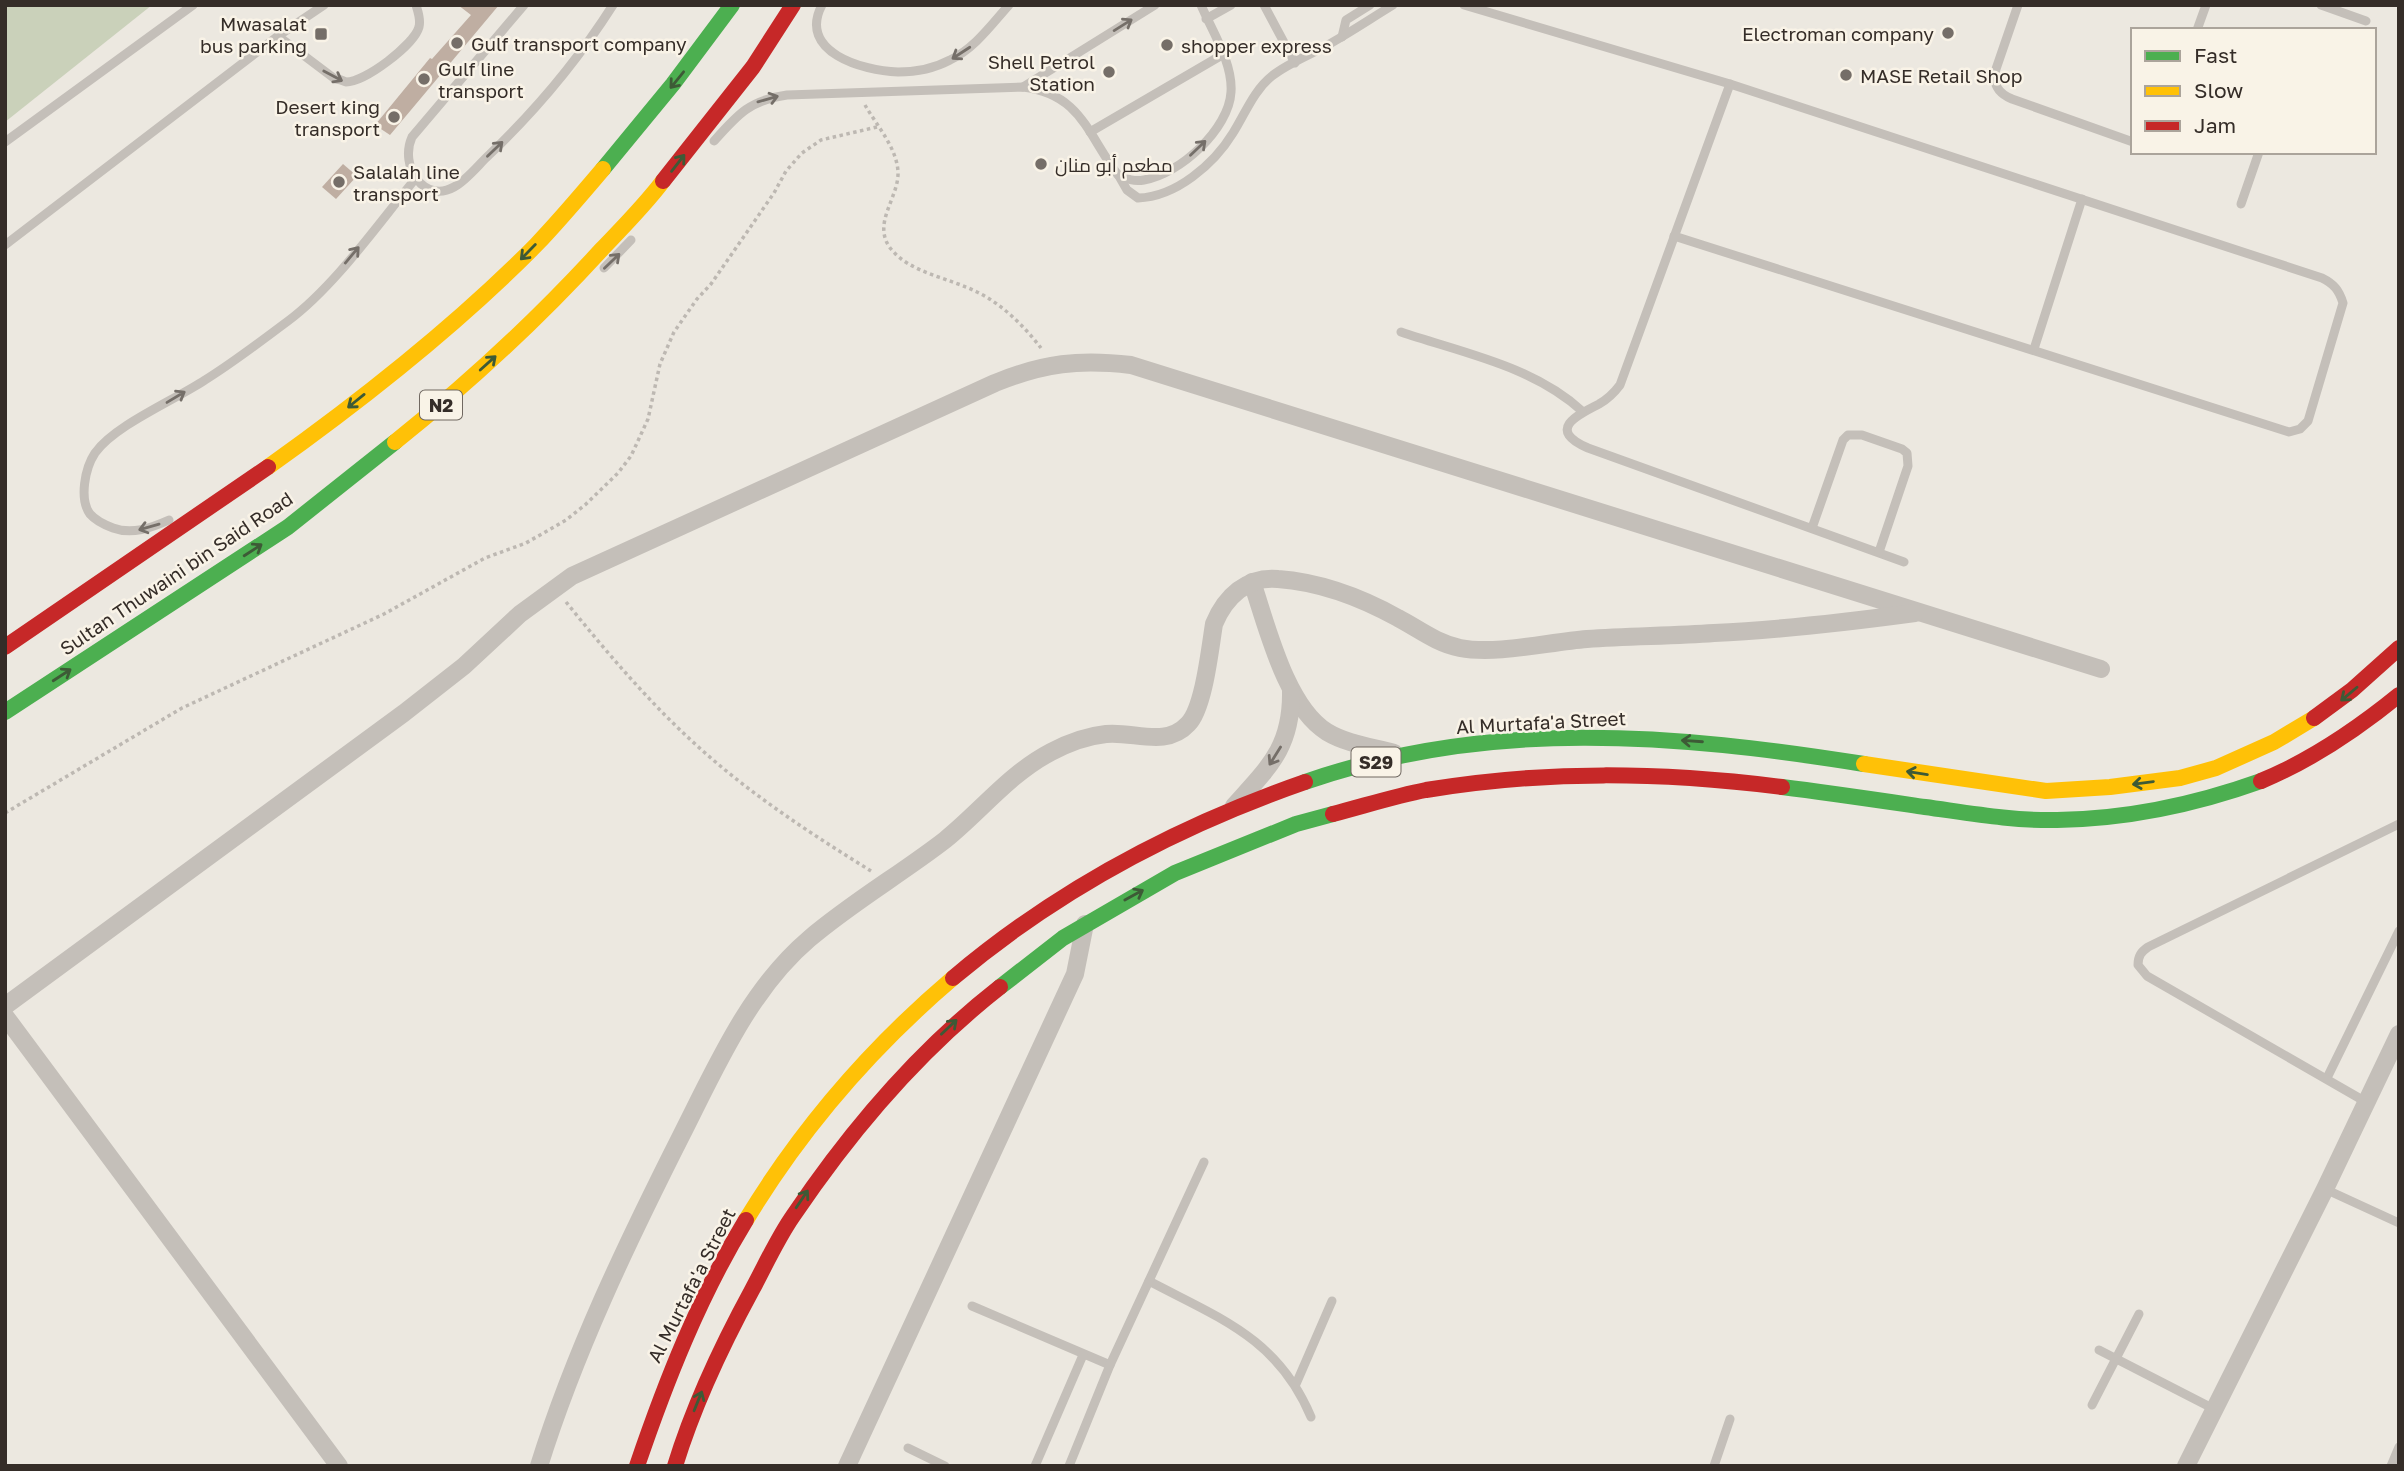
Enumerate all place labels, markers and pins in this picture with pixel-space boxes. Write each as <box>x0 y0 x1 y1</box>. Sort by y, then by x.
place label: Mwasalat bus parking <box>200 12 307 57</box>
place label: Electroman company <box>1742 22 1934 45</box>
marker: Electroman company <box>1940 25 1956 41</box>
marker: Mwasalat bus parking <box>313 26 329 42</box>
place label: Gulf transport company <box>471 32 687 55</box>
place label: shopper express <box>1181 34 1332 57</box>
marker: Gulf transport company <box>449 35 465 51</box>
marker: shopper express <box>1159 37 1175 53</box>
place label: Shell Petrol Station <box>988 50 1095 95</box>
place label: Gulf line transport <box>438 57 524 102</box>
marker: Shell Petrol Station <box>1101 64 1117 80</box>
place label: MASE Retail Shop <box>1860 64 2022 87</box>
marker: MASE Retail Shop <box>1838 67 1854 83</box>
marker: Gulf line transport <box>416 71 432 87</box>
place label: Desert king transport <box>275 95 380 140</box>
marker: Desert king transport <box>386 109 402 125</box>
place label: مطعم أبو منان <box>1055 153 1173 179</box>
marker: مطعم أبو منان <box>1033 156 1049 172</box>
place label: Salalah line transport <box>353 160 460 205</box>
marker: Salalah line transport <box>331 174 347 190</box>

